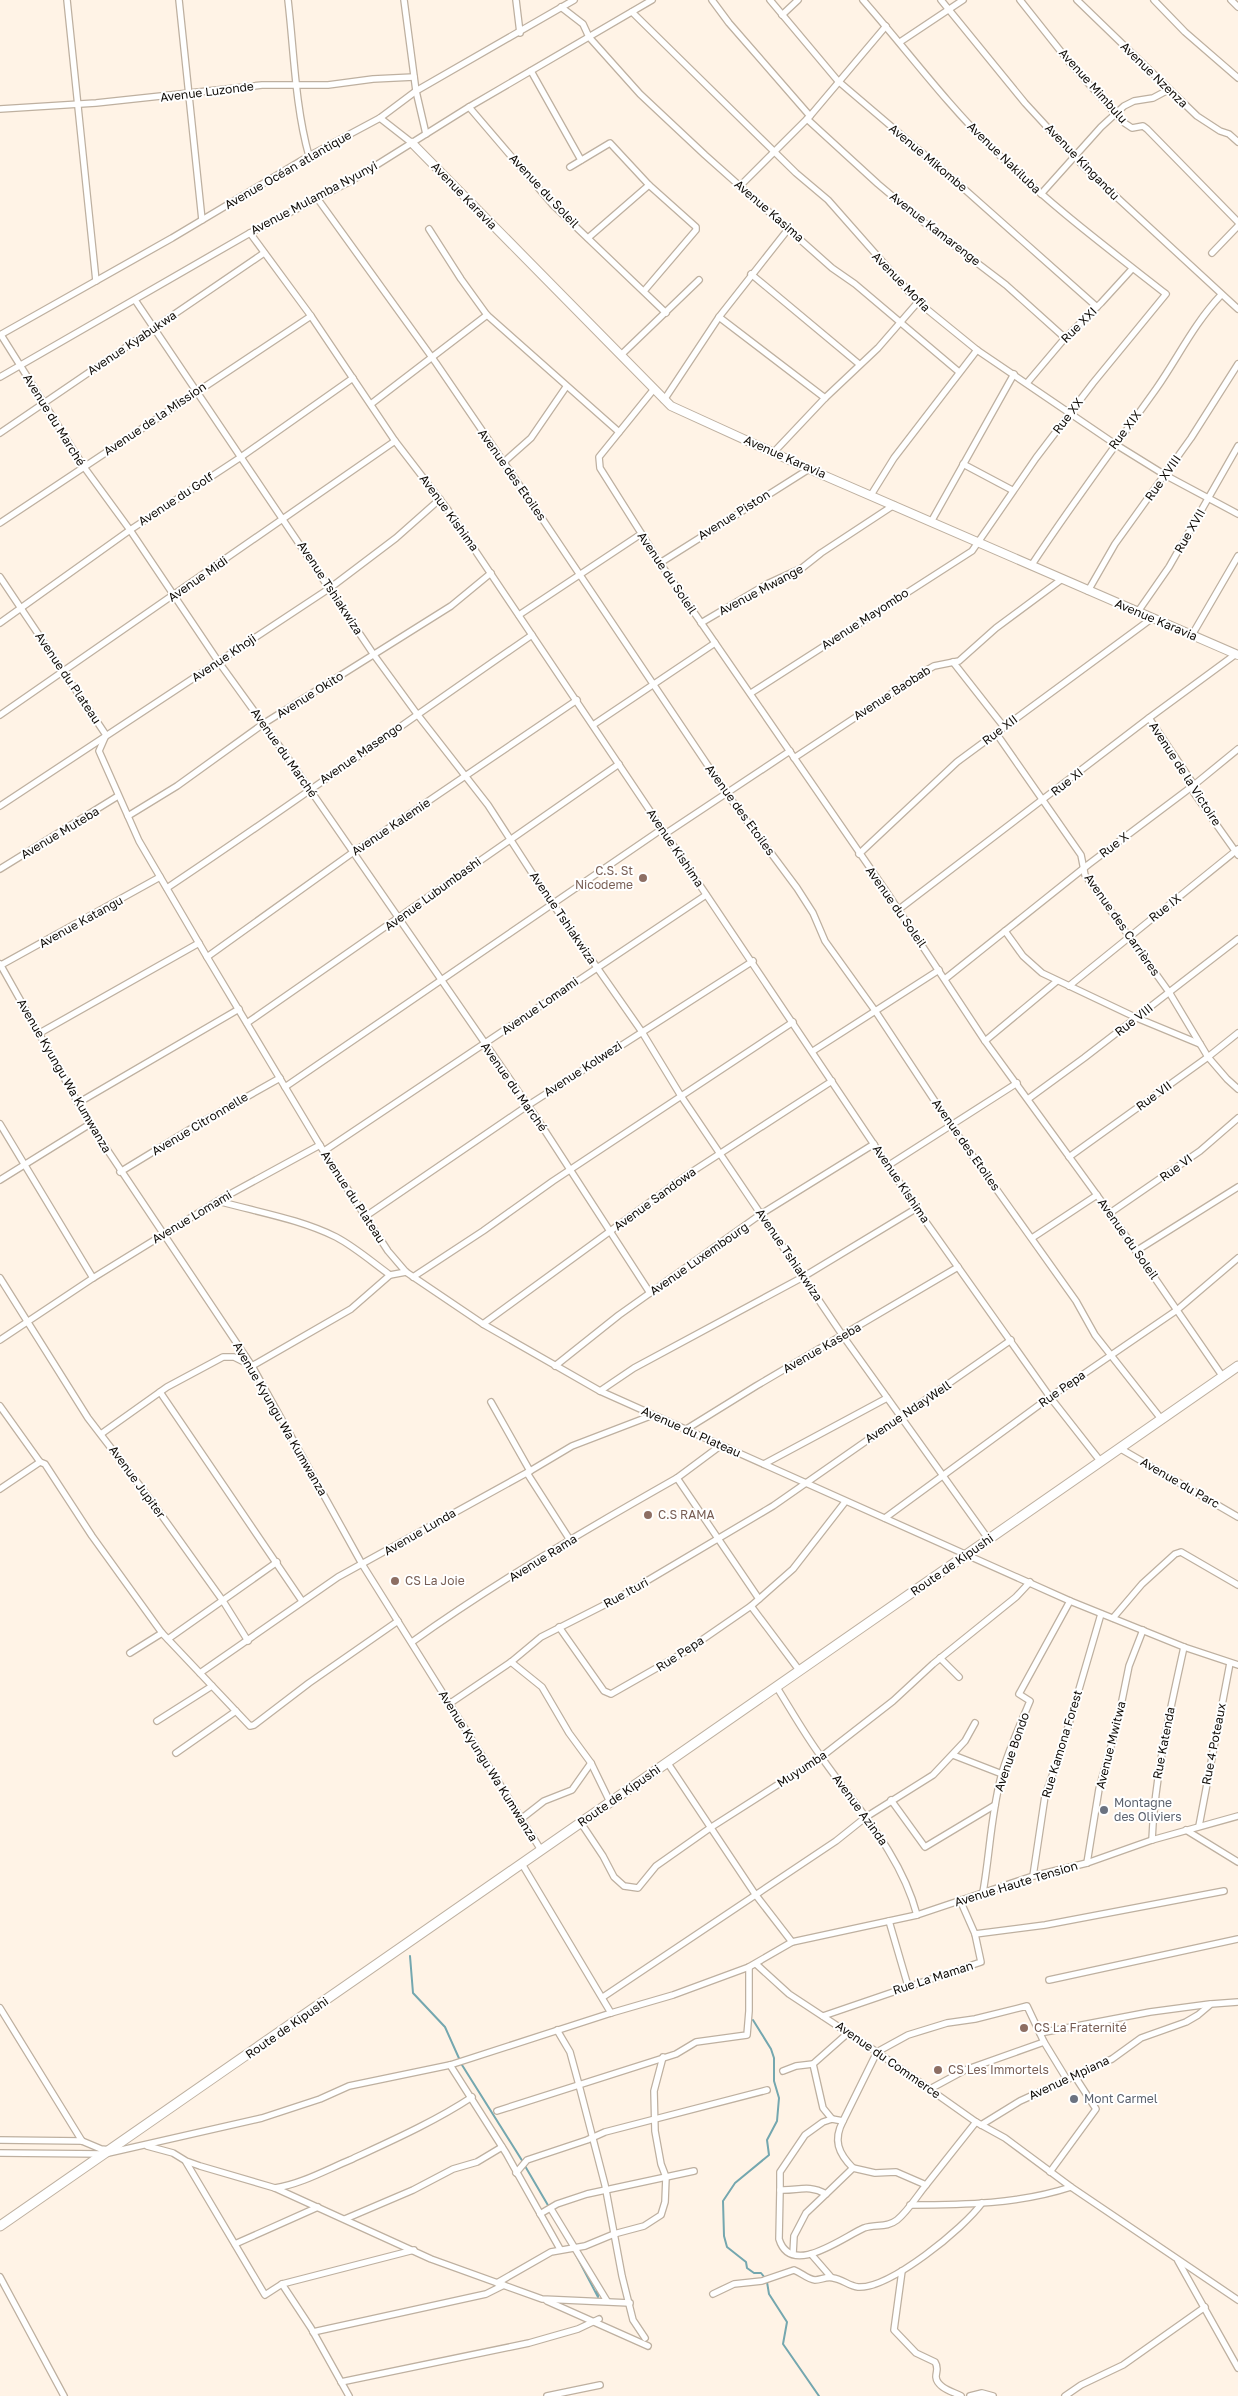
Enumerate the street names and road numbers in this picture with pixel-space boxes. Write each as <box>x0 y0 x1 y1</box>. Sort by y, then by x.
street label: Avenue Nzenza <box>1118 39 1191 111</box>
street label: Avenue Mimbulu <box>1056 45 1131 126</box>
street label: Avenue Luzonde <box>159 78 255 105</box>
street label: Avenue Nakiluba <box>964 119 1044 197</box>
street label: Avenue Kingandu <box>1042 120 1123 203</box>
street label: Avenue Mikombe <box>886 121 971 195</box>
street label: Avenue Océan atlantique <box>222 127 354 212</box>
street label: Avenue du Soleil <box>506 151 583 231</box>
street label: Avenue Mulamba Nyunyi <box>248 158 380 237</box>
street label: Avenue Karavia <box>428 159 500 233</box>
street label: Avenue Kasima <box>731 176 807 245</box>
street label: Avenue Kamarenge <box>887 189 984 269</box>
street label: Avenue Mofia <box>869 249 934 315</box>
street label: Rue XXI <box>1057 303 1100 346</box>
street label: Avenue Kyabukwa <box>84 307 179 378</box>
street label: Avenue du Marché <box>20 371 89 468</box>
street label: Avenue de la Mission <box>101 379 209 458</box>
street label: Rue XX <box>1049 395 1086 437</box>
street label: Rue XIX <box>1105 407 1144 452</box>
street label: Avenue des Etoiles <box>475 426 550 524</box>
street label: Avenue Karavia <box>742 432 829 481</box>
street label: Rue XVIII <box>1141 452 1184 504</box>
street label: Avenue du Golf <box>135 468 217 528</box>
street label: Avenue Kishima <box>417 471 482 554</box>
street label: Avenue Piston <box>695 486 773 543</box>
street label: Rue XVII <box>1171 506 1208 556</box>
street label: Avenue du Soleil <box>634 529 700 617</box>
street label: Avenue Tshiakwiza <box>295 538 366 637</box>
street label: Avenue Midi <box>165 553 230 605</box>
street label: Avenue Mwange <box>716 561 806 618</box>
street label: Avenue Mayombo <box>818 585 911 652</box>
street label: Avenue Karavia <box>1113 595 1200 644</box>
street label: Avenue du Plateau <box>32 629 105 726</box>
street label: Avenue Khoji <box>189 630 259 685</box>
street label: Avenue Baobab <box>850 662 933 723</box>
street label: Avenue Okito <box>273 668 346 721</box>
street label: Avenue du Marché <box>248 705 321 800</box>
street label: Rue XII <box>979 711 1020 748</box>
street label: Avenue Masengo <box>316 718 405 787</box>
street label: Avenue de la Victoire <box>1146 719 1225 829</box>
street label: Avenue des Etoiles <box>702 761 778 858</box>
street label: Rue XI <box>1048 764 1086 799</box>
street label: Avenue Kalemie <box>348 795 433 858</box>
street label: Avenue Muteba <box>18 803 102 862</box>
street label: Avenue Kishima <box>644 806 707 890</box>
street label: Rue X <box>1096 829 1131 861</box>
street label: Avenue Lubumbashi <box>382 854 484 934</box>
street label: Avenue du Soleil <box>863 863 930 950</box>
street label: Avenue Tshiakwiza <box>527 869 600 967</box>
street label: Avenue des Carrières <box>1081 871 1163 979</box>
street label: Rue IX <box>1146 890 1184 925</box>
street label: Avenue Katangu <box>36 892 125 951</box>
street label: Avenue Lomami <box>498 973 581 1038</box>
street label: Avenue Kyungu Wa Kumwanza <box>14 996 115 1155</box>
street label: Rue VIII <box>1112 1000 1156 1039</box>
street label: Avenue Kolwezi <box>541 1038 625 1099</box>
street label: Avenue du Marché <box>478 1039 551 1134</box>
street label: Rue VII <box>1133 1078 1175 1114</box>
street label: Avenue Citronnelle <box>149 1089 251 1158</box>
street label: Avenue des Etoiles <box>929 1096 1004 1194</box>
street label: Avenue Kishima <box>870 1142 933 1226</box>
street label: Avenue du Plateau <box>318 1148 389 1246</box>
street label: Rue VI <box>1156 1151 1195 1185</box>
street label: Avenue Sandowa <box>611 1164 699 1233</box>
street label: Avenue Lomami <box>149 1187 234 1246</box>
street label: Avenue du Soleil <box>1095 1195 1162 1282</box>
street label: Avenue Tshiakwiza <box>753 1206 826 1304</box>
street label: Avenue Luxembourg <box>647 1219 751 1298</box>
street label: Avenue Kaseba <box>780 1319 864 1376</box>
street label: Avenue Kyungu Wa Kumwanza <box>230 1339 331 1498</box>
street label: Rue Pepa <box>1035 1367 1088 1410</box>
street label: Avenue NdayWell <box>862 1377 954 1446</box>
street label: Avenue du Plateau <box>639 1403 743 1460</box>
street label: Avenue Jupiter <box>106 1442 169 1521</box>
street label: Avenue du Parc <box>1138 1454 1223 1511</box>
street label: Avenue Lunda <box>381 1505 458 1558</box>
street label: Route de Kipushi <box>907 1530 996 1599</box>
street label: Avenue Rama <box>506 1531 580 1584</box>
street label: Rue Ituri <box>601 1574 651 1611</box>
street label: Rue Pepa <box>653 1633 706 1675</box>
street label: Avenue Kyungu Wa Kumwanza <box>436 1687 541 1844</box>
street label: Rue Kamona Forest <box>1038 1688 1085 1800</box>
street label: Avenue Mwitwa <box>1092 1699 1129 1790</box>
street label: Rue 4 Poteaux <box>1198 1701 1229 1786</box>
street label: Rue Katenda <box>1149 1706 1178 1780</box>
street label: Avenue Bondo <box>991 1710 1032 1793</box>
street label: Muyumba <box>774 1747 829 1790</box>
street label: Route de Kipushi <box>574 1761 663 1830</box>
street label: Avenue Azinda <box>830 1771 891 1848</box>
street label: Avenue Haute Tension <box>952 1858 1079 1909</box>
street label: Rue La Maman <box>891 1957 975 1998</box>
street label: Route de Kipushi <box>242 1993 331 2062</box>
street label: Avenue du Commerce <box>833 2018 944 2101</box>
street label: Avenue Mpiana <box>1026 2052 1111 2103</box>

